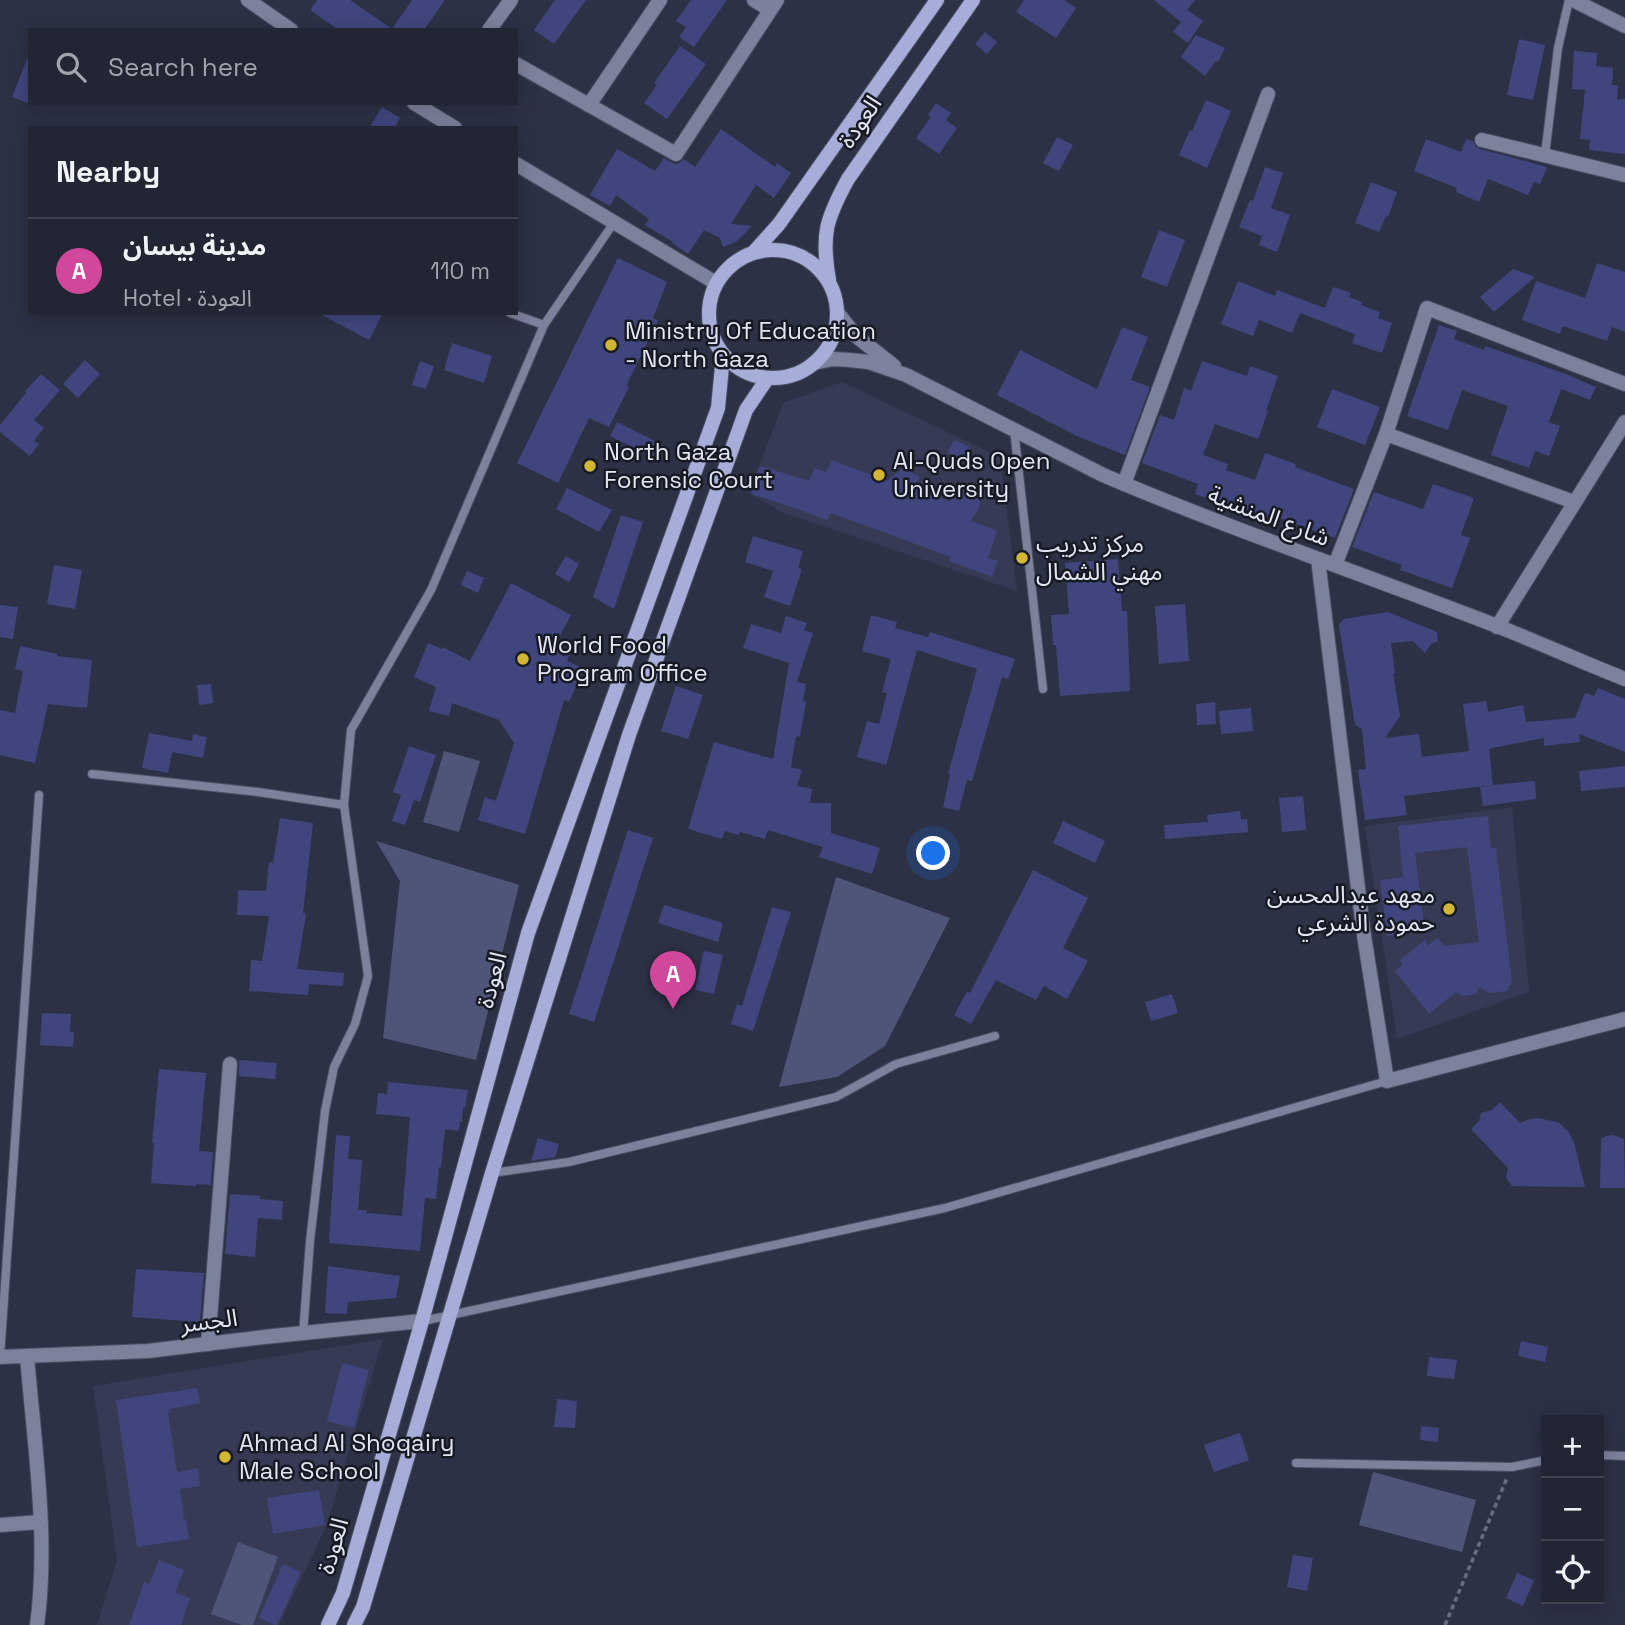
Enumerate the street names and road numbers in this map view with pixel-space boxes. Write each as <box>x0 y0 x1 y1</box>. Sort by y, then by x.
street label: العودة <box>831 89 888 154</box>
street label: شارع المنشية <box>1203 478 1334 555</box>
street label: العودة <box>469 948 514 1011</box>
street label: الجسر <box>178 1302 239 1339</box>
street label: العودة <box>310 1514 355 1578</box>

